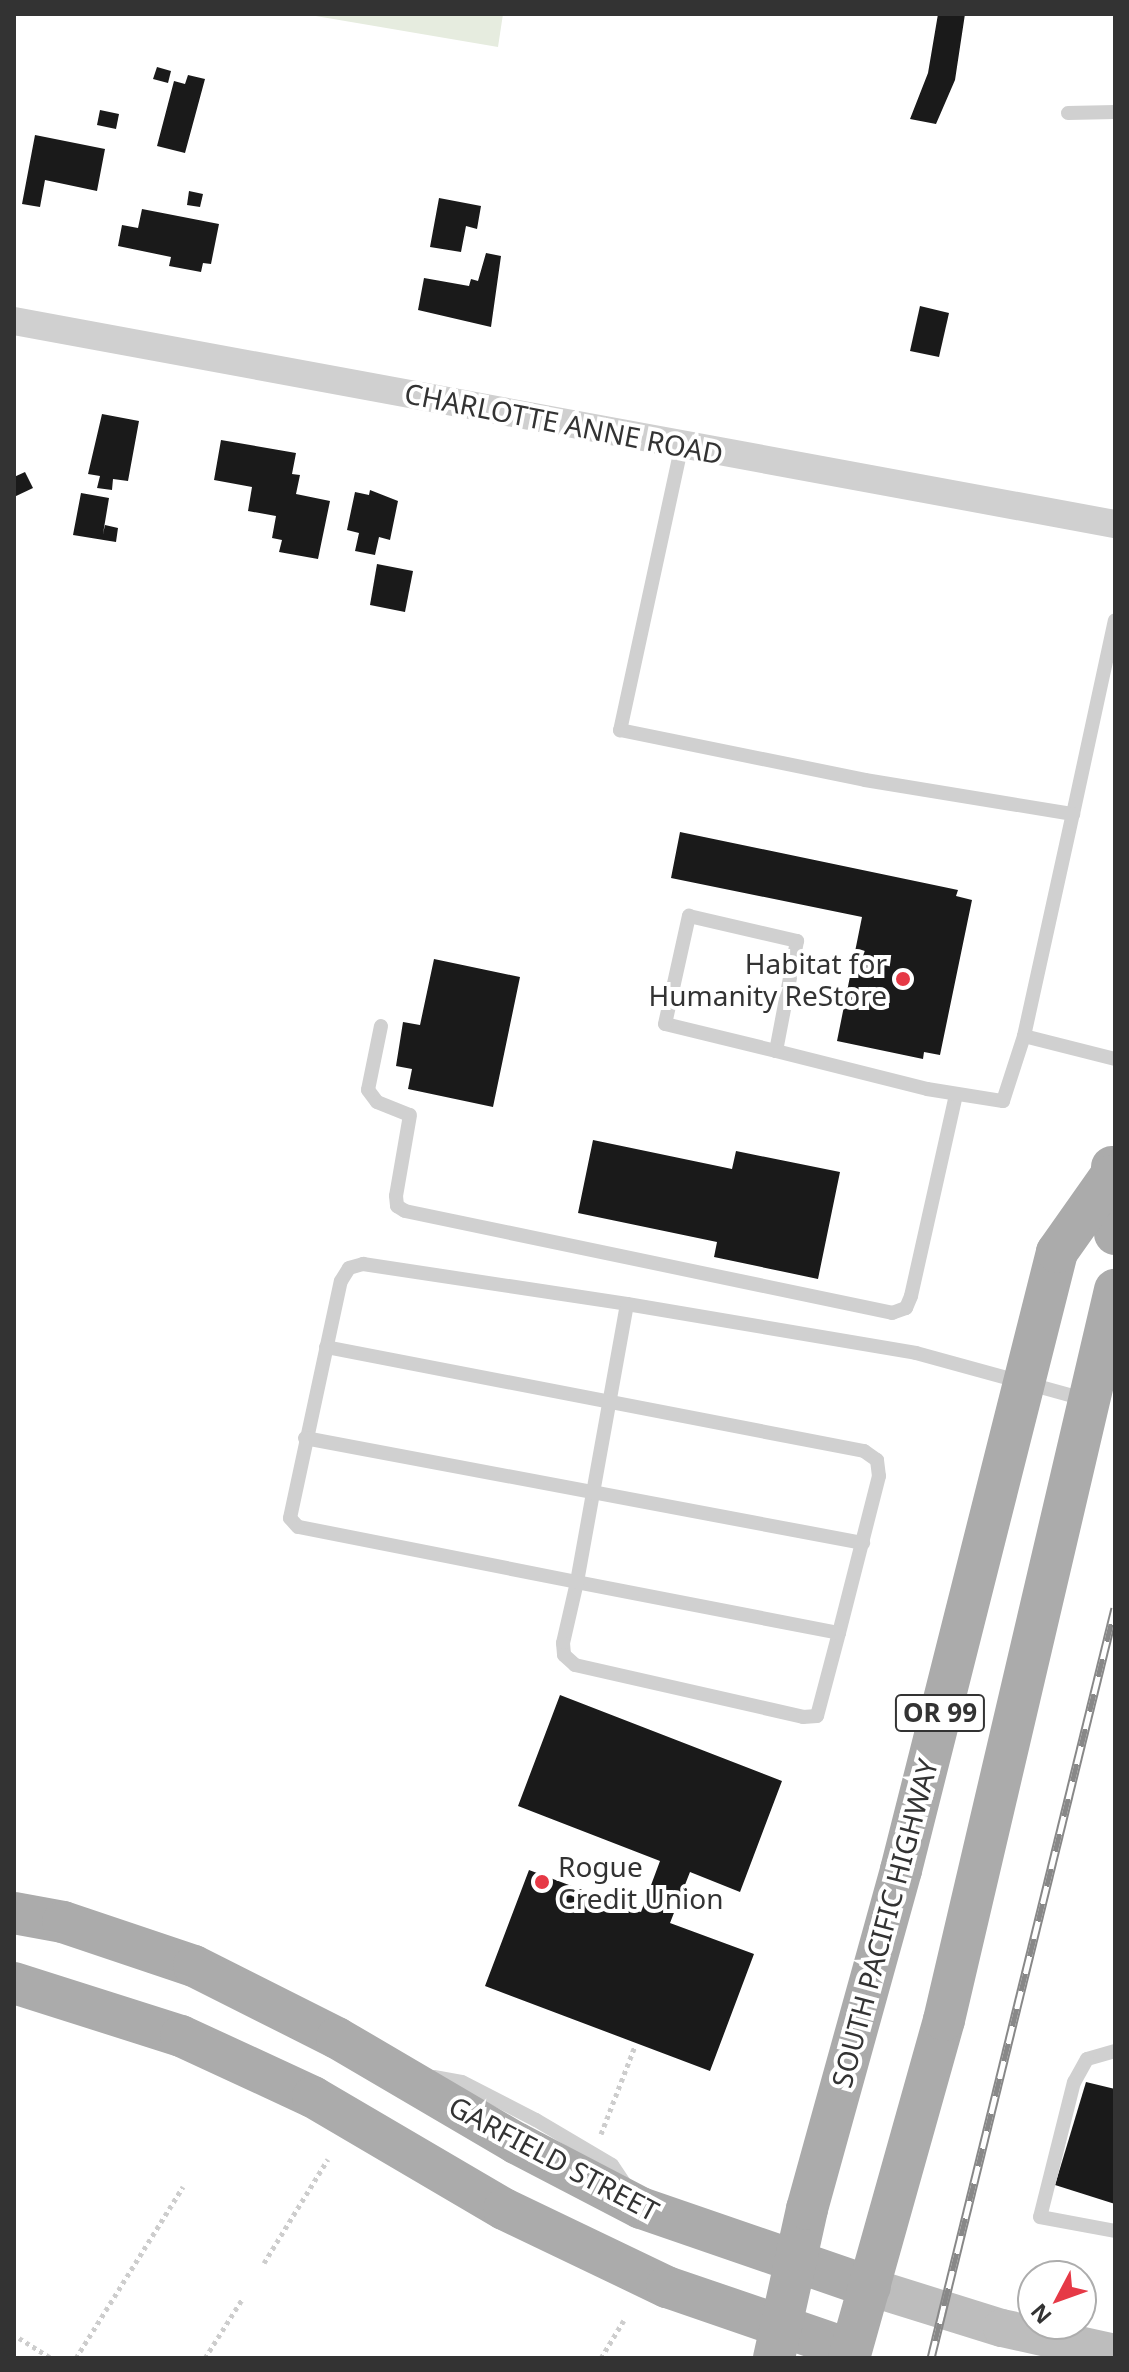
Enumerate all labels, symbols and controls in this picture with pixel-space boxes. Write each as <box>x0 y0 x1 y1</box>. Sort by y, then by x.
street label: CHARLOTTE ANNE ROAD <box>402 376 726 470</box>
place label: Habitat for Humanity ReStore <box>648 946 887 1012</box>
marker: Habitat for Humanity ReStore <box>894 970 912 988</box>
road number: OR 99 <box>894 1691 986 1735</box>
street label: SOUTH PACIFIC HIGHWAY <box>824 1755 944 2091</box>
place label: Rogue Credit Union <box>558 1849 724 1915</box>
marker: Rogue Credit Union <box>533 1873 551 1891</box>
street label: GARFIELD STREET <box>443 2089 665 2227</box>
north arrow <box>1017 2260 1097 2340</box>
text: N <box>1023 2298 1058 2331</box>

